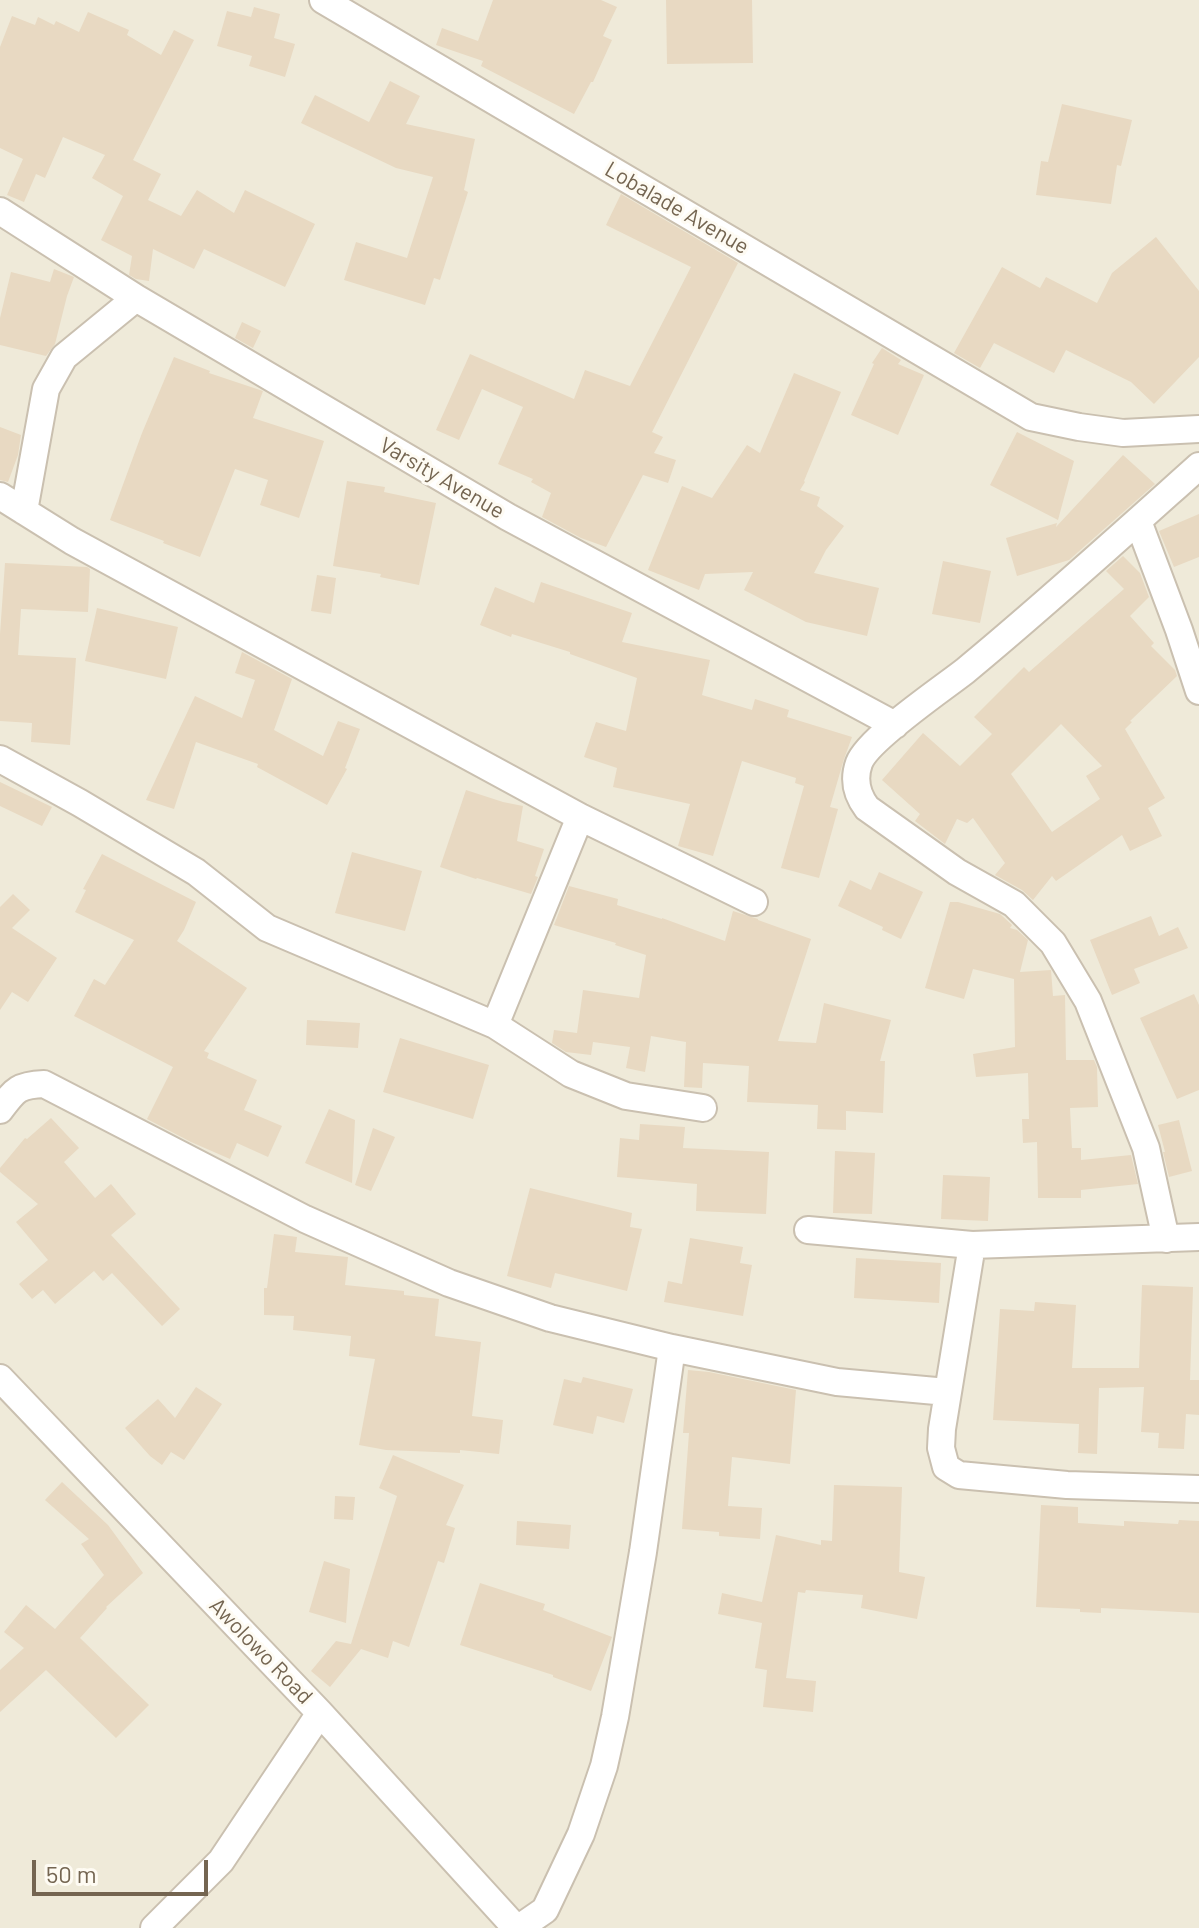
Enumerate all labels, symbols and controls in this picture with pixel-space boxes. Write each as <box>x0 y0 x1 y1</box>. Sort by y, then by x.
street label: Lobalade Avenue <box>600 156 754 260</box>
street label: Varsity Avenue <box>375 432 509 524</box>
street label: Awolowo Road <box>204 1592 318 1710</box>
scale bar <box>36 1844 212 1894</box>
text: 50 m <box>46 1859 97 1888</box>

